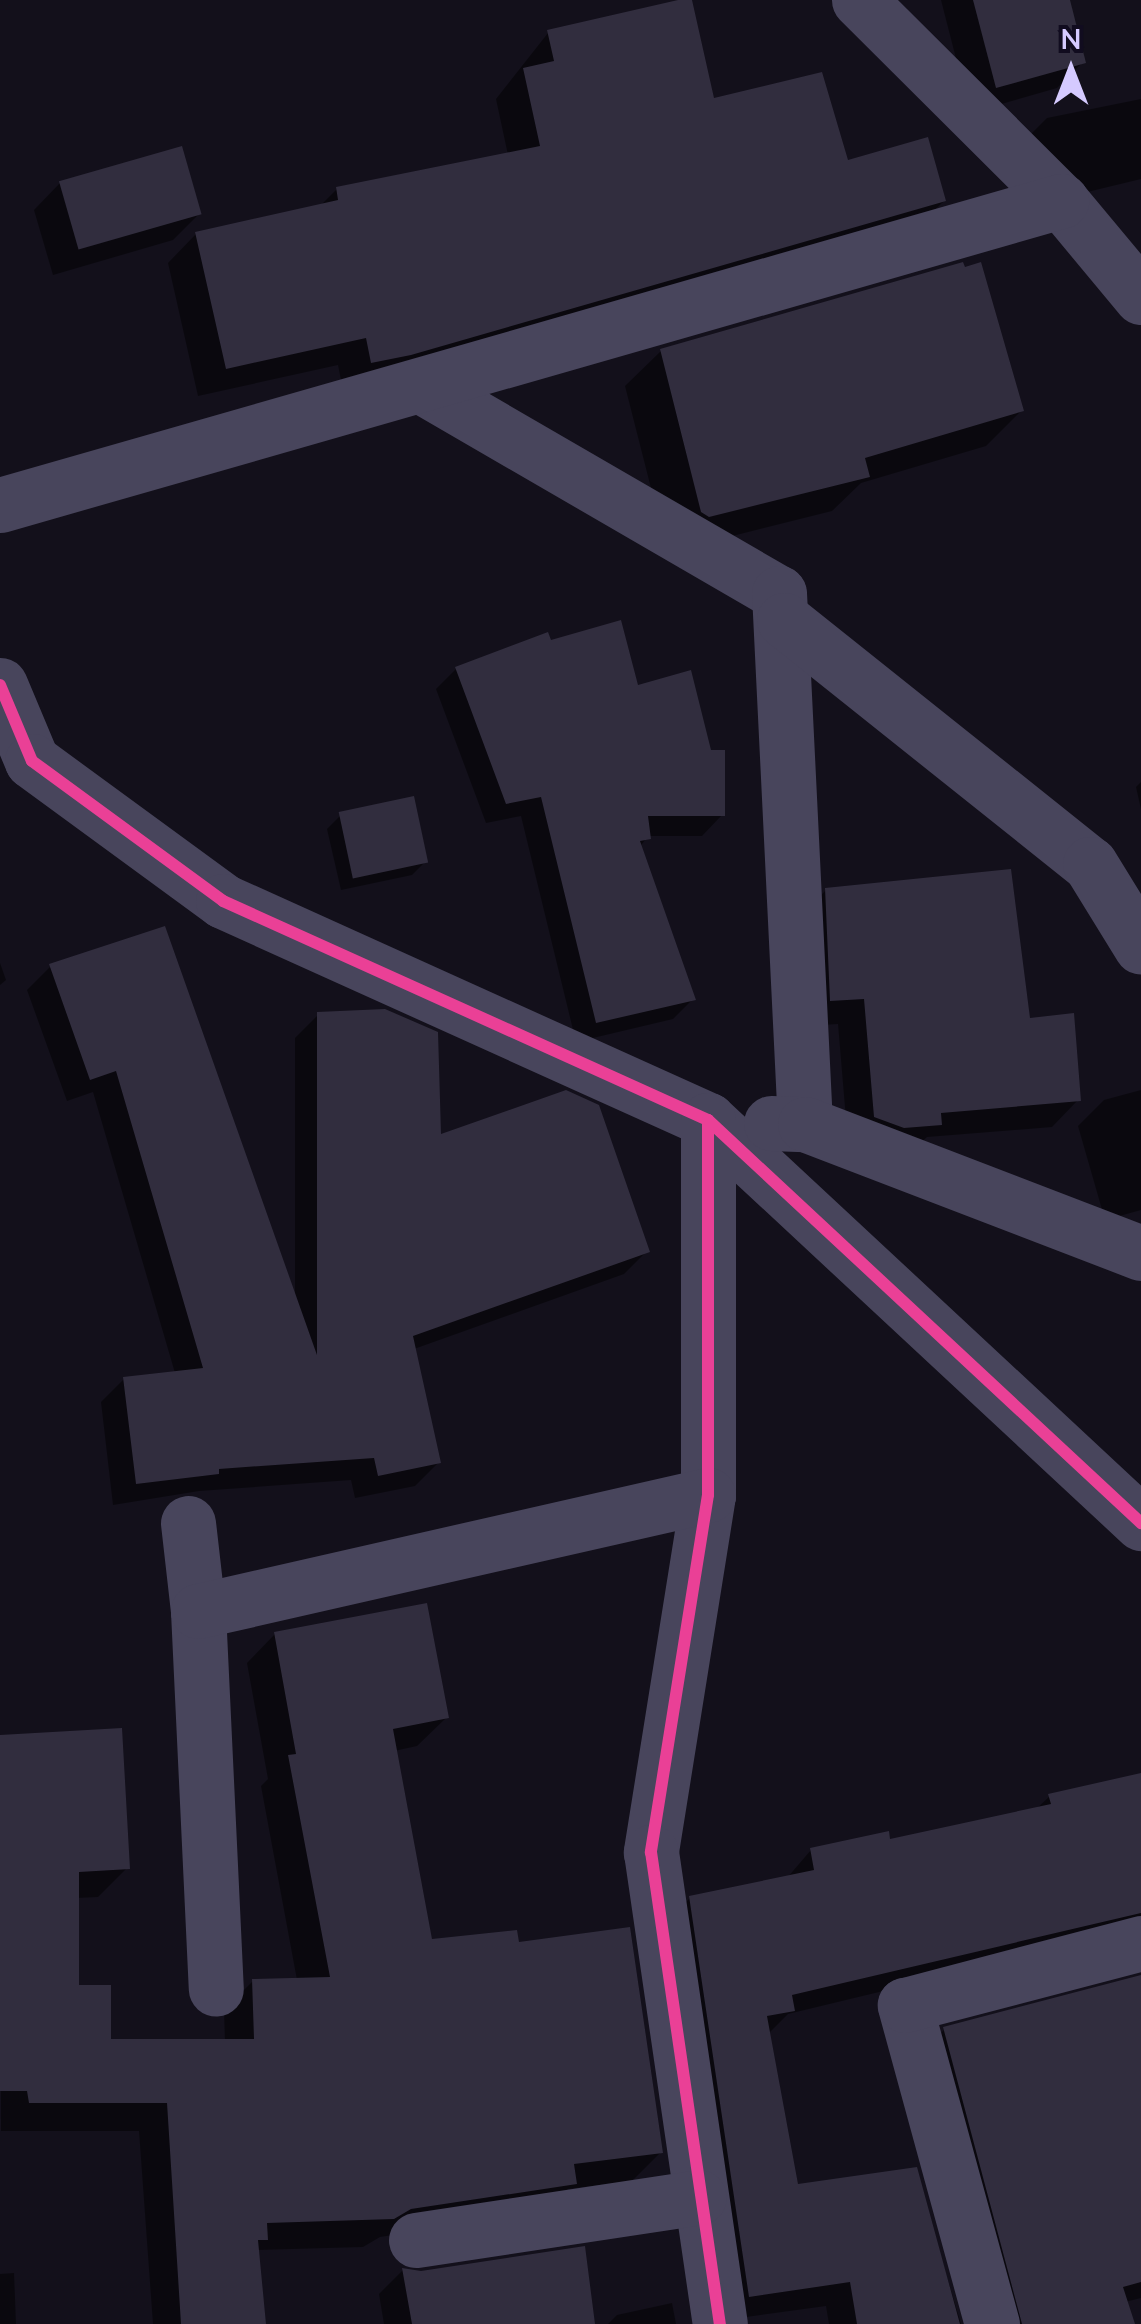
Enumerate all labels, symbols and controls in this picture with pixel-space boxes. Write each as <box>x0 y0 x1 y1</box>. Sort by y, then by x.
north arrow <box>1021 20 1121 120</box>
text: N <box>1061 21 1081 59</box>

